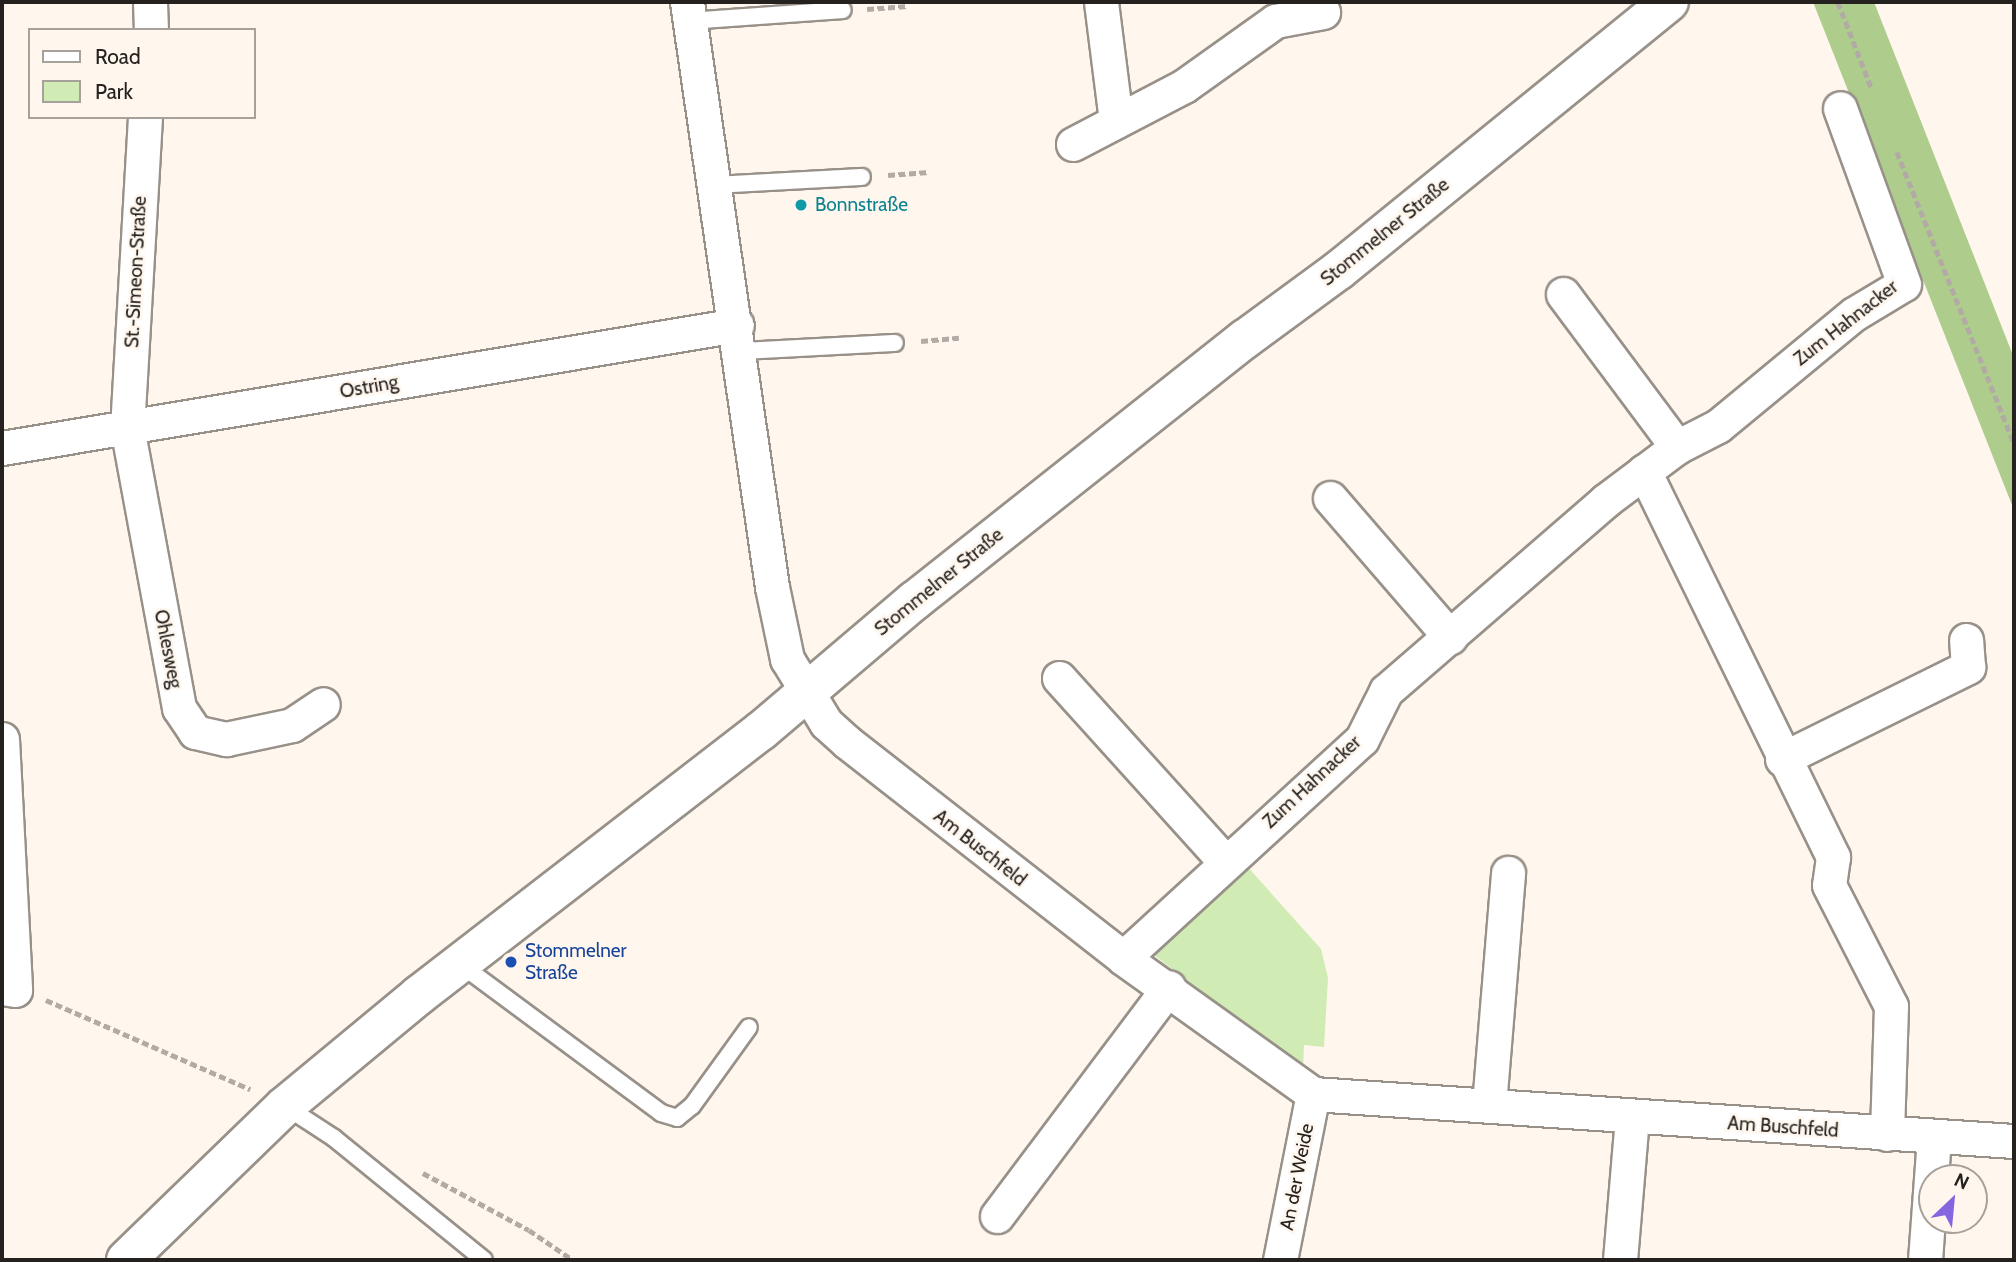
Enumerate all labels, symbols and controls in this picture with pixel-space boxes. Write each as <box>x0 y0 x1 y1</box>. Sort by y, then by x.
legend <box>28 28 256 119</box>
text: Road <box>95 44 141 69</box>
text: Park <box>95 79 133 104</box>
street label: Stommelner Straße <box>1316 173 1454 291</box>
place label: Bonnstraße <box>815 194 908 216</box>
street label: St.-Simeon-Straße <box>121 195 151 349</box>
marker: Bonnstraße <box>793 197 809 213</box>
street label: Zum Hahnacker <box>1790 275 1902 371</box>
street label: Ostring <box>338 371 400 403</box>
street label: Stommelner Straße <box>870 523 1008 641</box>
street label: Ohlesweg <box>149 608 187 690</box>
street label: Zum Hahnacker <box>1258 731 1366 833</box>
street label: Am Buschfeld <box>929 805 1031 891</box>
place label: Stommelner Straße <box>525 940 626 984</box>
marker: Stommelner Straße <box>503 954 519 970</box>
street label: Am Buschfeld <box>1727 1112 1839 1142</box>
street label: An der Weide <box>1275 1122 1319 1232</box>
north arrow <box>1918 1164 1988 1234</box>
text: N <box>1950 1168 1973 1195</box>

